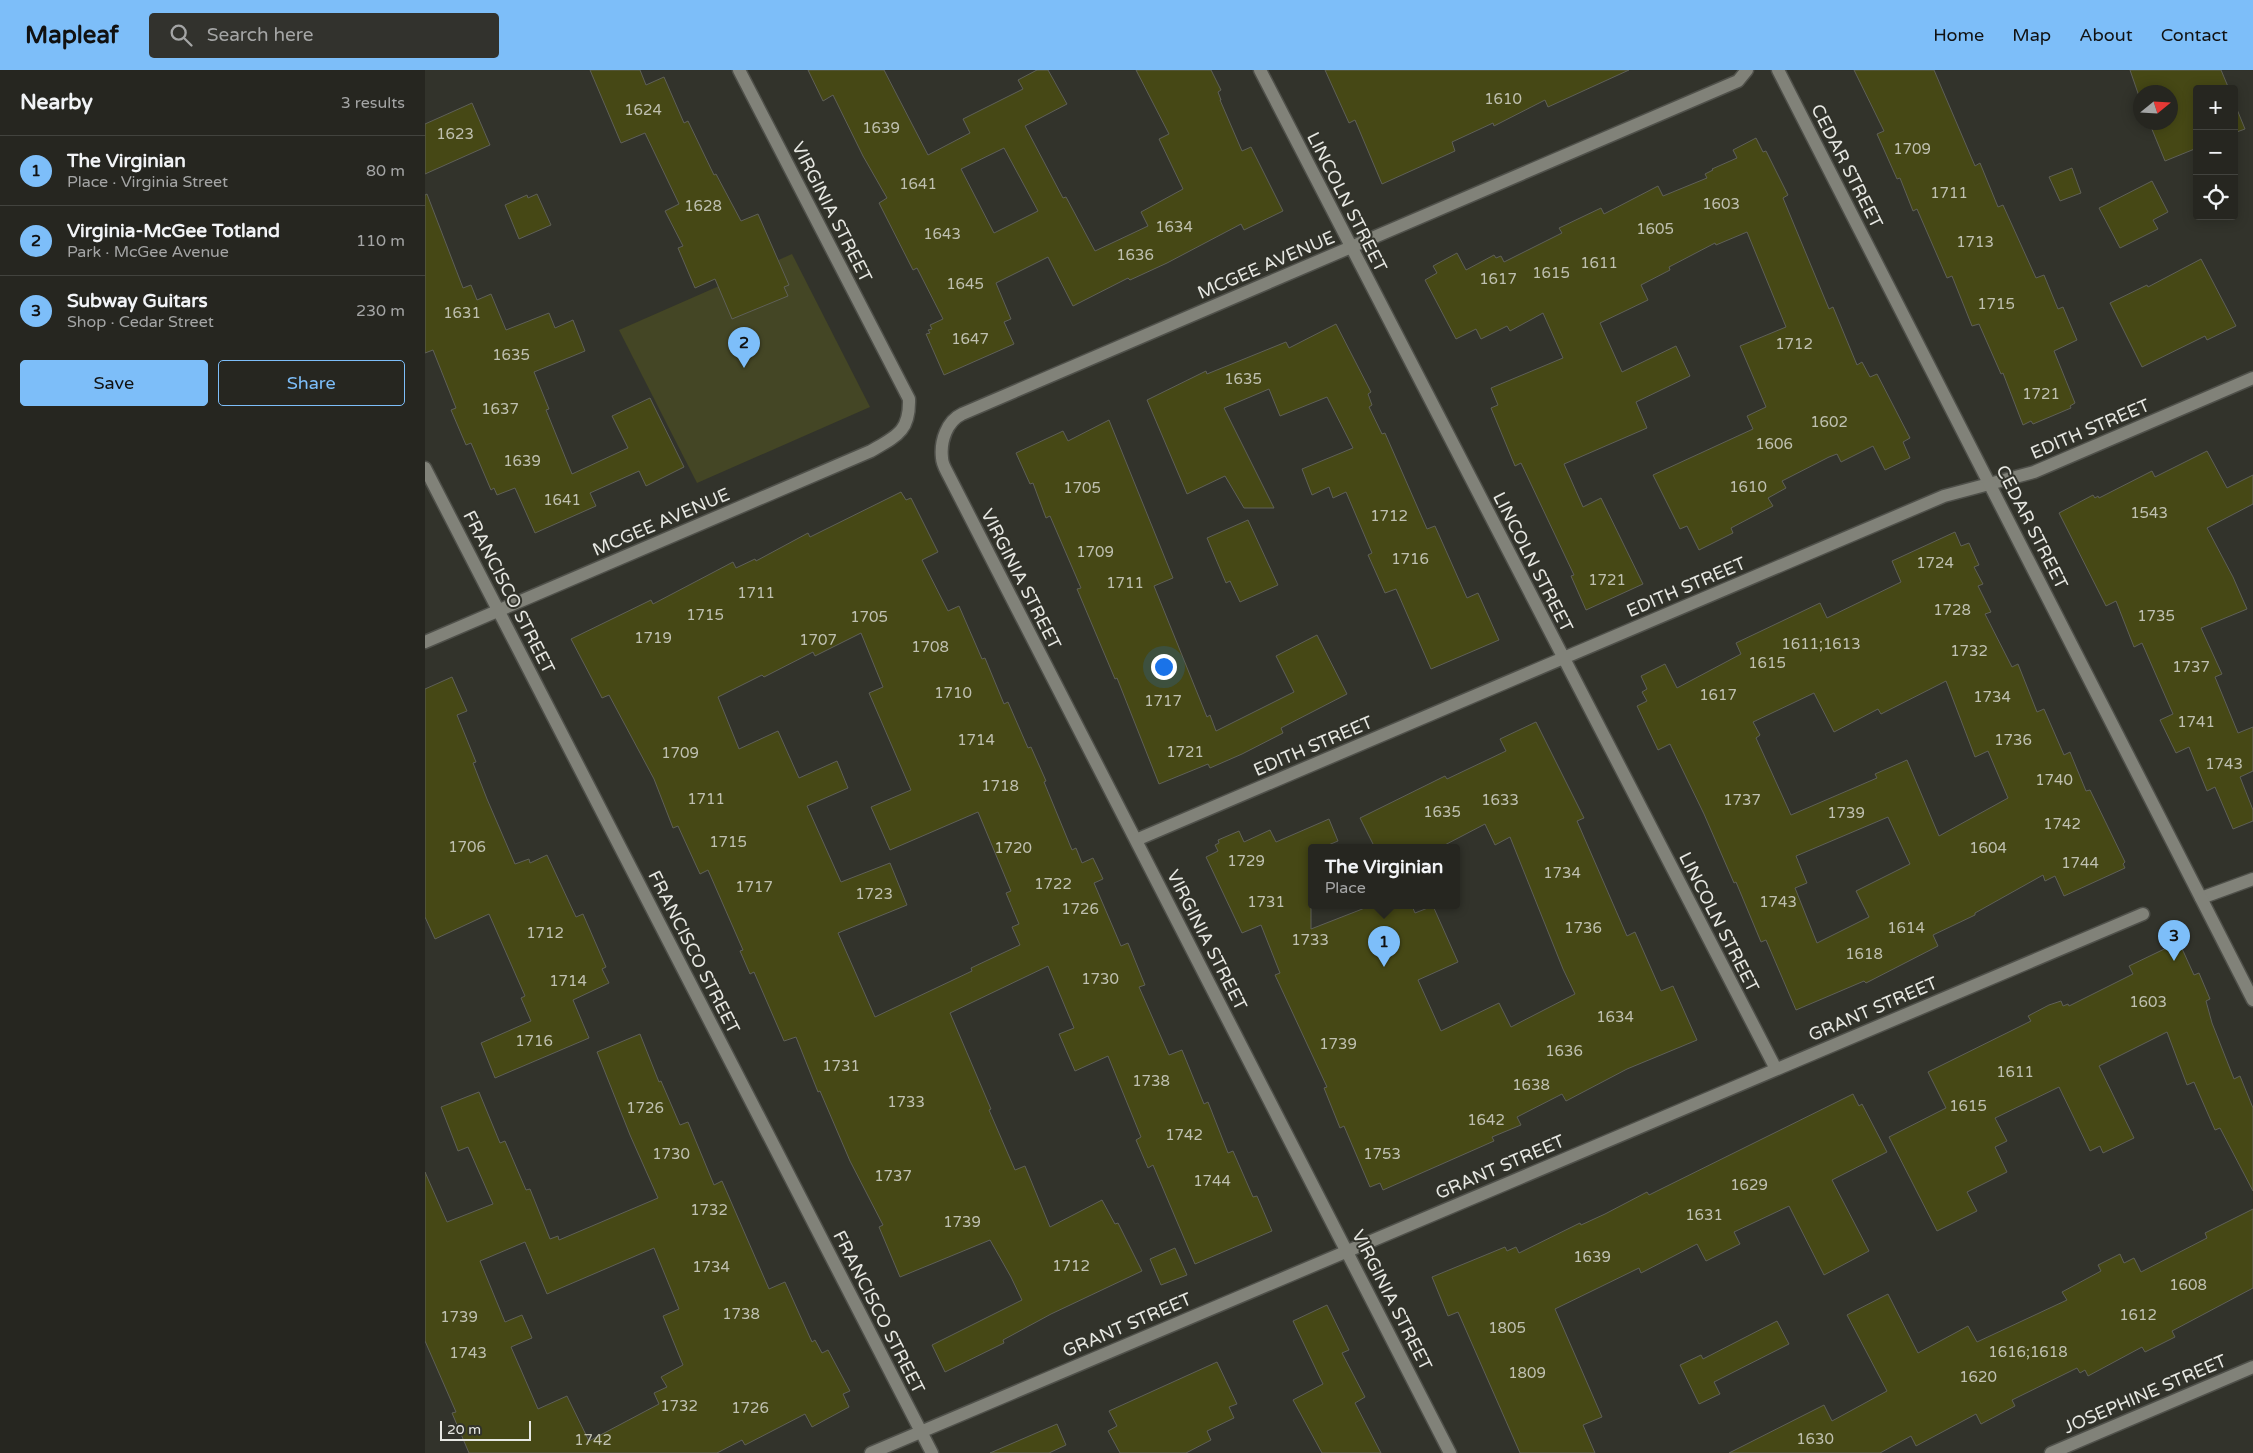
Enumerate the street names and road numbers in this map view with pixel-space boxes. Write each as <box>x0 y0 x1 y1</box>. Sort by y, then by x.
street label: CEDAR STREET <box>1806 100 1888 232</box>
street label: LINCOLN STREET <box>1302 128 1392 276</box>
street label: VIRGINIA STREET <box>787 138 877 286</box>
street label: MCGEE AVENUE <box>1194 226 1338 304</box>
street label: EDITH STREET <box>2027 394 2153 464</box>
street label: CEDAR STREET <box>1991 461 2073 593</box>
street label: MCGEE AVENUE <box>589 483 733 561</box>
street label: LINCOLN STREET <box>1488 488 1578 636</box>
street label: VIRGINIA STREET <box>976 505 1066 653</box>
street label: FRANCISCO STREET <box>458 507 560 677</box>
street label: EDITH STREET <box>1623 552 1749 622</box>
street label: EDITH STREET <box>1250 711 1376 781</box>
street label: LINCOLN STREET <box>1674 848 1764 996</box>
street label: VIRGINIA STREET <box>1162 866 1252 1014</box>
street label: FRANCISCO STREET <box>643 867 745 1037</box>
street label: GRANT STREET <box>1805 972 1941 1046</box>
street label: GRANT STREET <box>1432 1130 1568 1204</box>
street label: VIRGINIA STREET <box>1347 1226 1437 1374</box>
street label: FRANCISCO STREET <box>828 1227 930 1397</box>
street label: GRANT STREET <box>1059 1288 1195 1362</box>
street label: JOSEPHINE STREET <box>2060 1350 2230 1438</box>

